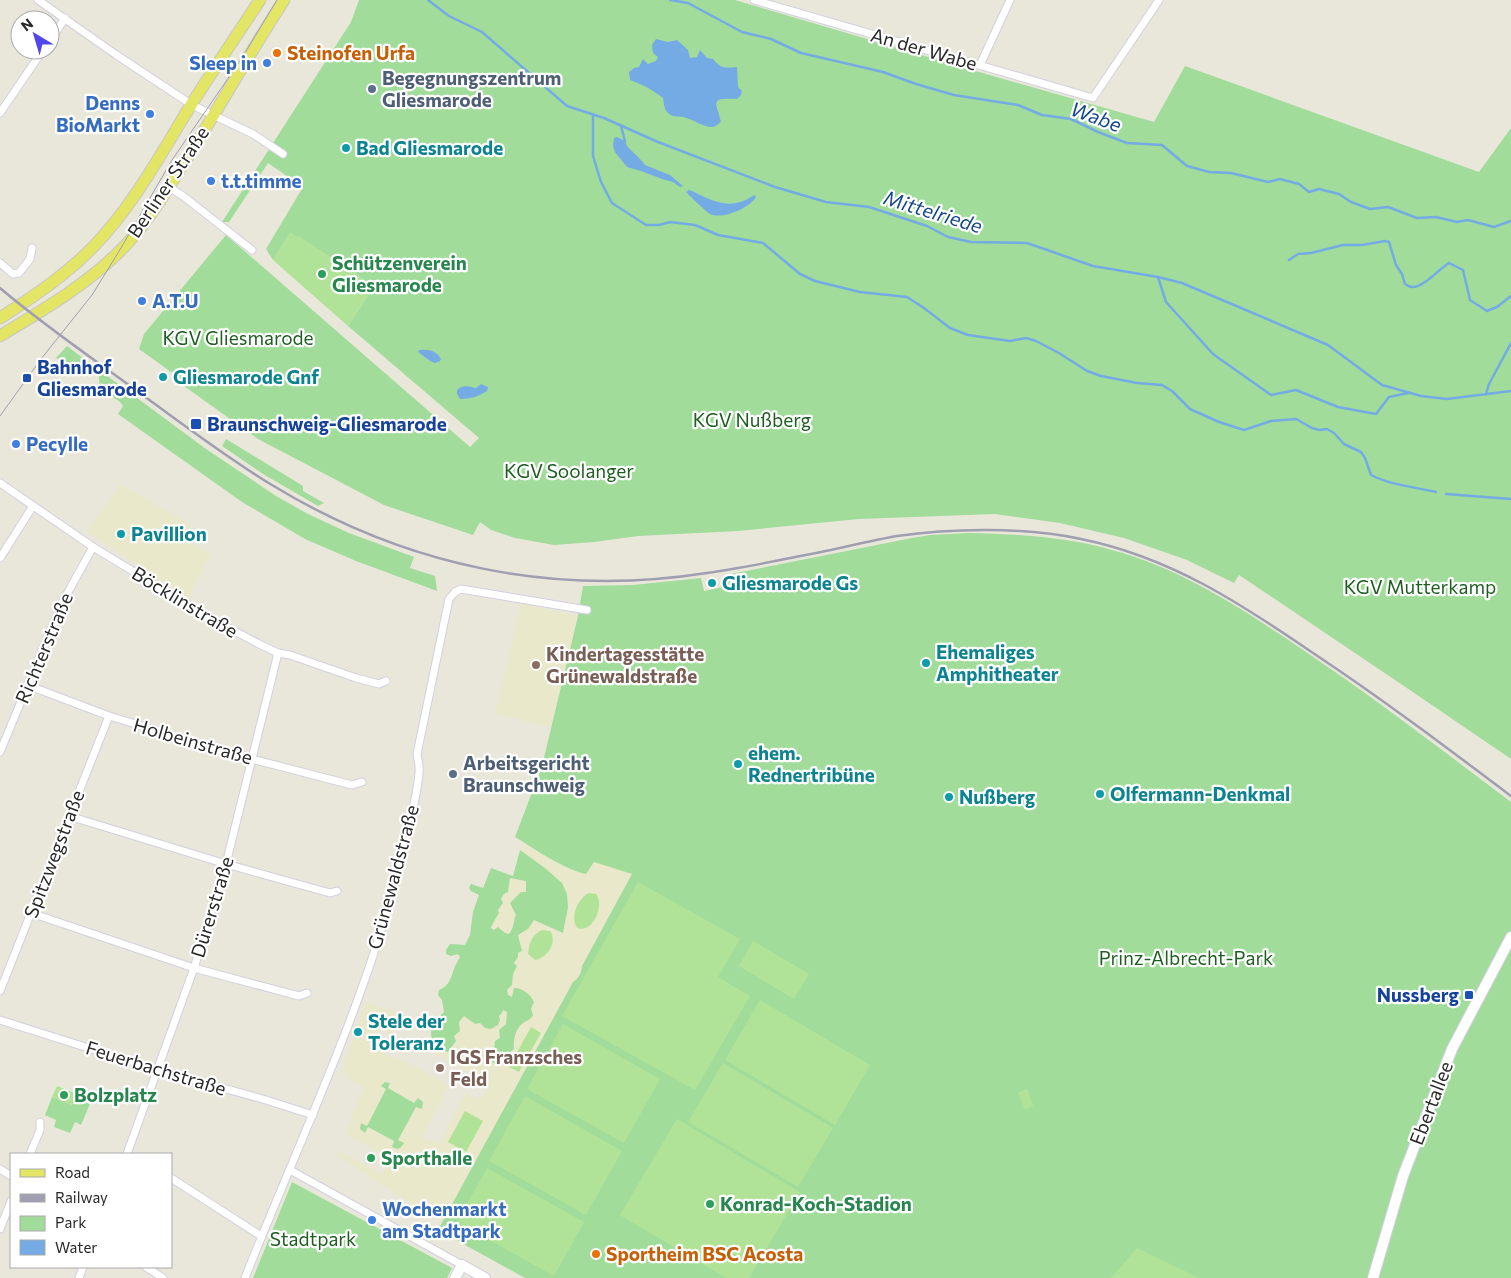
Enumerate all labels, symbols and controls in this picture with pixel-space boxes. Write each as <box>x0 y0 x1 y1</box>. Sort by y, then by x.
north arrow <box>10 10 60 60</box>
text: N <box>17 14 36 34</box>
street label: An der Wabe <box>868 22 980 75</box>
place label: Steinofen Urfa <box>287 41 415 64</box>
marker: Steinofen Urfa <box>271 47 283 59</box>
place label: Sleep in <box>189 51 257 74</box>
marker: Sleep in <box>261 57 273 69</box>
place label: Begegnungszentrum Gliesmarode <box>382 66 561 111</box>
marker: Begegnungszentrum Gliesmarode <box>366 83 378 95</box>
place label: Denns BioMarkt <box>56 91 140 136</box>
water label: Wabe <box>1068 96 1125 136</box>
marker: Denns BioMarkt <box>144 108 156 120</box>
street label: Berliner Straße <box>122 122 213 242</box>
place label: Bad Gliesmarode <box>356 136 503 159</box>
marker: Bad Gliesmarode <box>340 142 352 154</box>
place label: t.t.timme <box>221 169 302 192</box>
marker: t.t.timme <box>205 175 217 187</box>
water label: Mittelriede <box>881 185 986 238</box>
place label: Schützenverein Gliesmarode <box>332 251 467 296</box>
marker: Schützenverein Gliesmarode <box>316 268 328 280</box>
place label: A.T.U <box>152 289 199 312</box>
marker: A.T.U <box>136 295 148 307</box>
park label: KGV Gliesmarode <box>162 326 314 349</box>
place label: Bahnhof Gliesmarode <box>37 355 147 400</box>
place label: Gliesmarode Gnf <box>173 365 319 388</box>
marker: Gliesmarode Gnf <box>157 371 169 383</box>
marker: Bahnhof Gliesmarode <box>21 372 33 384</box>
park label: KGV Nußberg <box>693 408 811 431</box>
place label: Braunschweig-Gliesmarode <box>207 412 447 435</box>
marker: Braunschweig-Gliesmarode <box>189 417 203 431</box>
place label: Pecylle <box>26 432 88 455</box>
marker: Pecylle <box>10 438 22 450</box>
park label: KGV Soolanger <box>504 459 634 482</box>
place label: Pavillion <box>131 522 207 545</box>
marker: Pavillion <box>115 528 127 540</box>
street label: Böcklinstraße <box>128 561 242 642</box>
place label: Gliesmarode Gs <box>722 571 858 594</box>
park label: KGV Mutterkamp <box>1344 575 1496 598</box>
marker: Gliesmarode Gs <box>706 577 718 589</box>
street label: Richterstraße <box>10 589 77 707</box>
place label: Ehemaliges Amphitheater <box>936 640 1059 685</box>
place label: Kindertagesstätte Grünewaldstraße <box>546 642 704 687</box>
marker: Ehemaliges Amphitheater <box>920 657 932 669</box>
marker: Kindertagesstätte Grünewaldstraße <box>530 659 542 671</box>
street label: Holbeinstraße <box>131 713 255 768</box>
place label: ehem. Rednertribüne <box>748 741 875 786</box>
place label: Arbeitsgericht Braunschweig <box>463 751 590 796</box>
marker: ehem. Rednertribüne <box>732 758 744 770</box>
marker: Arbeitsgericht Braunschweig <box>447 768 459 780</box>
place label: Olfermann-Denkmal <box>1110 782 1290 805</box>
place label: Nußberg <box>959 785 1036 808</box>
street label: Spitzwegstraße <box>19 787 88 921</box>
marker: Olfermann-Denkmal <box>1094 788 1106 800</box>
marker: Nußberg <box>943 791 955 803</box>
street label: Grünewaldstraße <box>362 802 423 952</box>
street label: Dürerstraße <box>185 854 238 960</box>
park label: Prinz-Albrecht-Park <box>1099 946 1273 969</box>
place label: Nussberg <box>1377 983 1460 1006</box>
marker: Nussberg <box>1463 989 1475 1001</box>
place label: Stele der Toleranz <box>368 1009 445 1054</box>
marker: Stele der Toleranz <box>352 1026 364 1038</box>
street label: Feuerbachstraße <box>83 1035 229 1100</box>
place label: IGS Franzsches Feld <box>450 1045 582 1090</box>
street label: Ebertallee <box>1404 1058 1457 1148</box>
marker: IGS Franzsches Feld <box>434 1062 446 1074</box>
place label: Bolzplatz <box>74 1083 157 1106</box>
marker: Bolzplatz <box>58 1089 70 1101</box>
place label: Sporthalle <box>381 1146 472 1169</box>
marker: Sporthalle <box>365 1152 377 1164</box>
legend <box>10 1153 172 1268</box>
text: Road <box>55 1163 90 1181</box>
text: Railway <box>55 1188 108 1206</box>
place label: Konrad-Koch-Stadion <box>720 1192 912 1215</box>
place label: Wochenmarkt am Stadtpark <box>382 1197 506 1242</box>
marker: Konrad-Koch-Stadion <box>704 1198 716 1210</box>
text: Park <box>55 1213 86 1231</box>
marker: Wochenmarkt am Stadtpark <box>366 1214 378 1226</box>
park label: Stadtpark <box>270 1227 356 1250</box>
text: Water <box>55 1238 97 1256</box>
place label: Sportheim BSC Acosta <box>606 1242 803 1265</box>
marker: Sportheim BSC Acosta <box>590 1248 602 1260</box>

